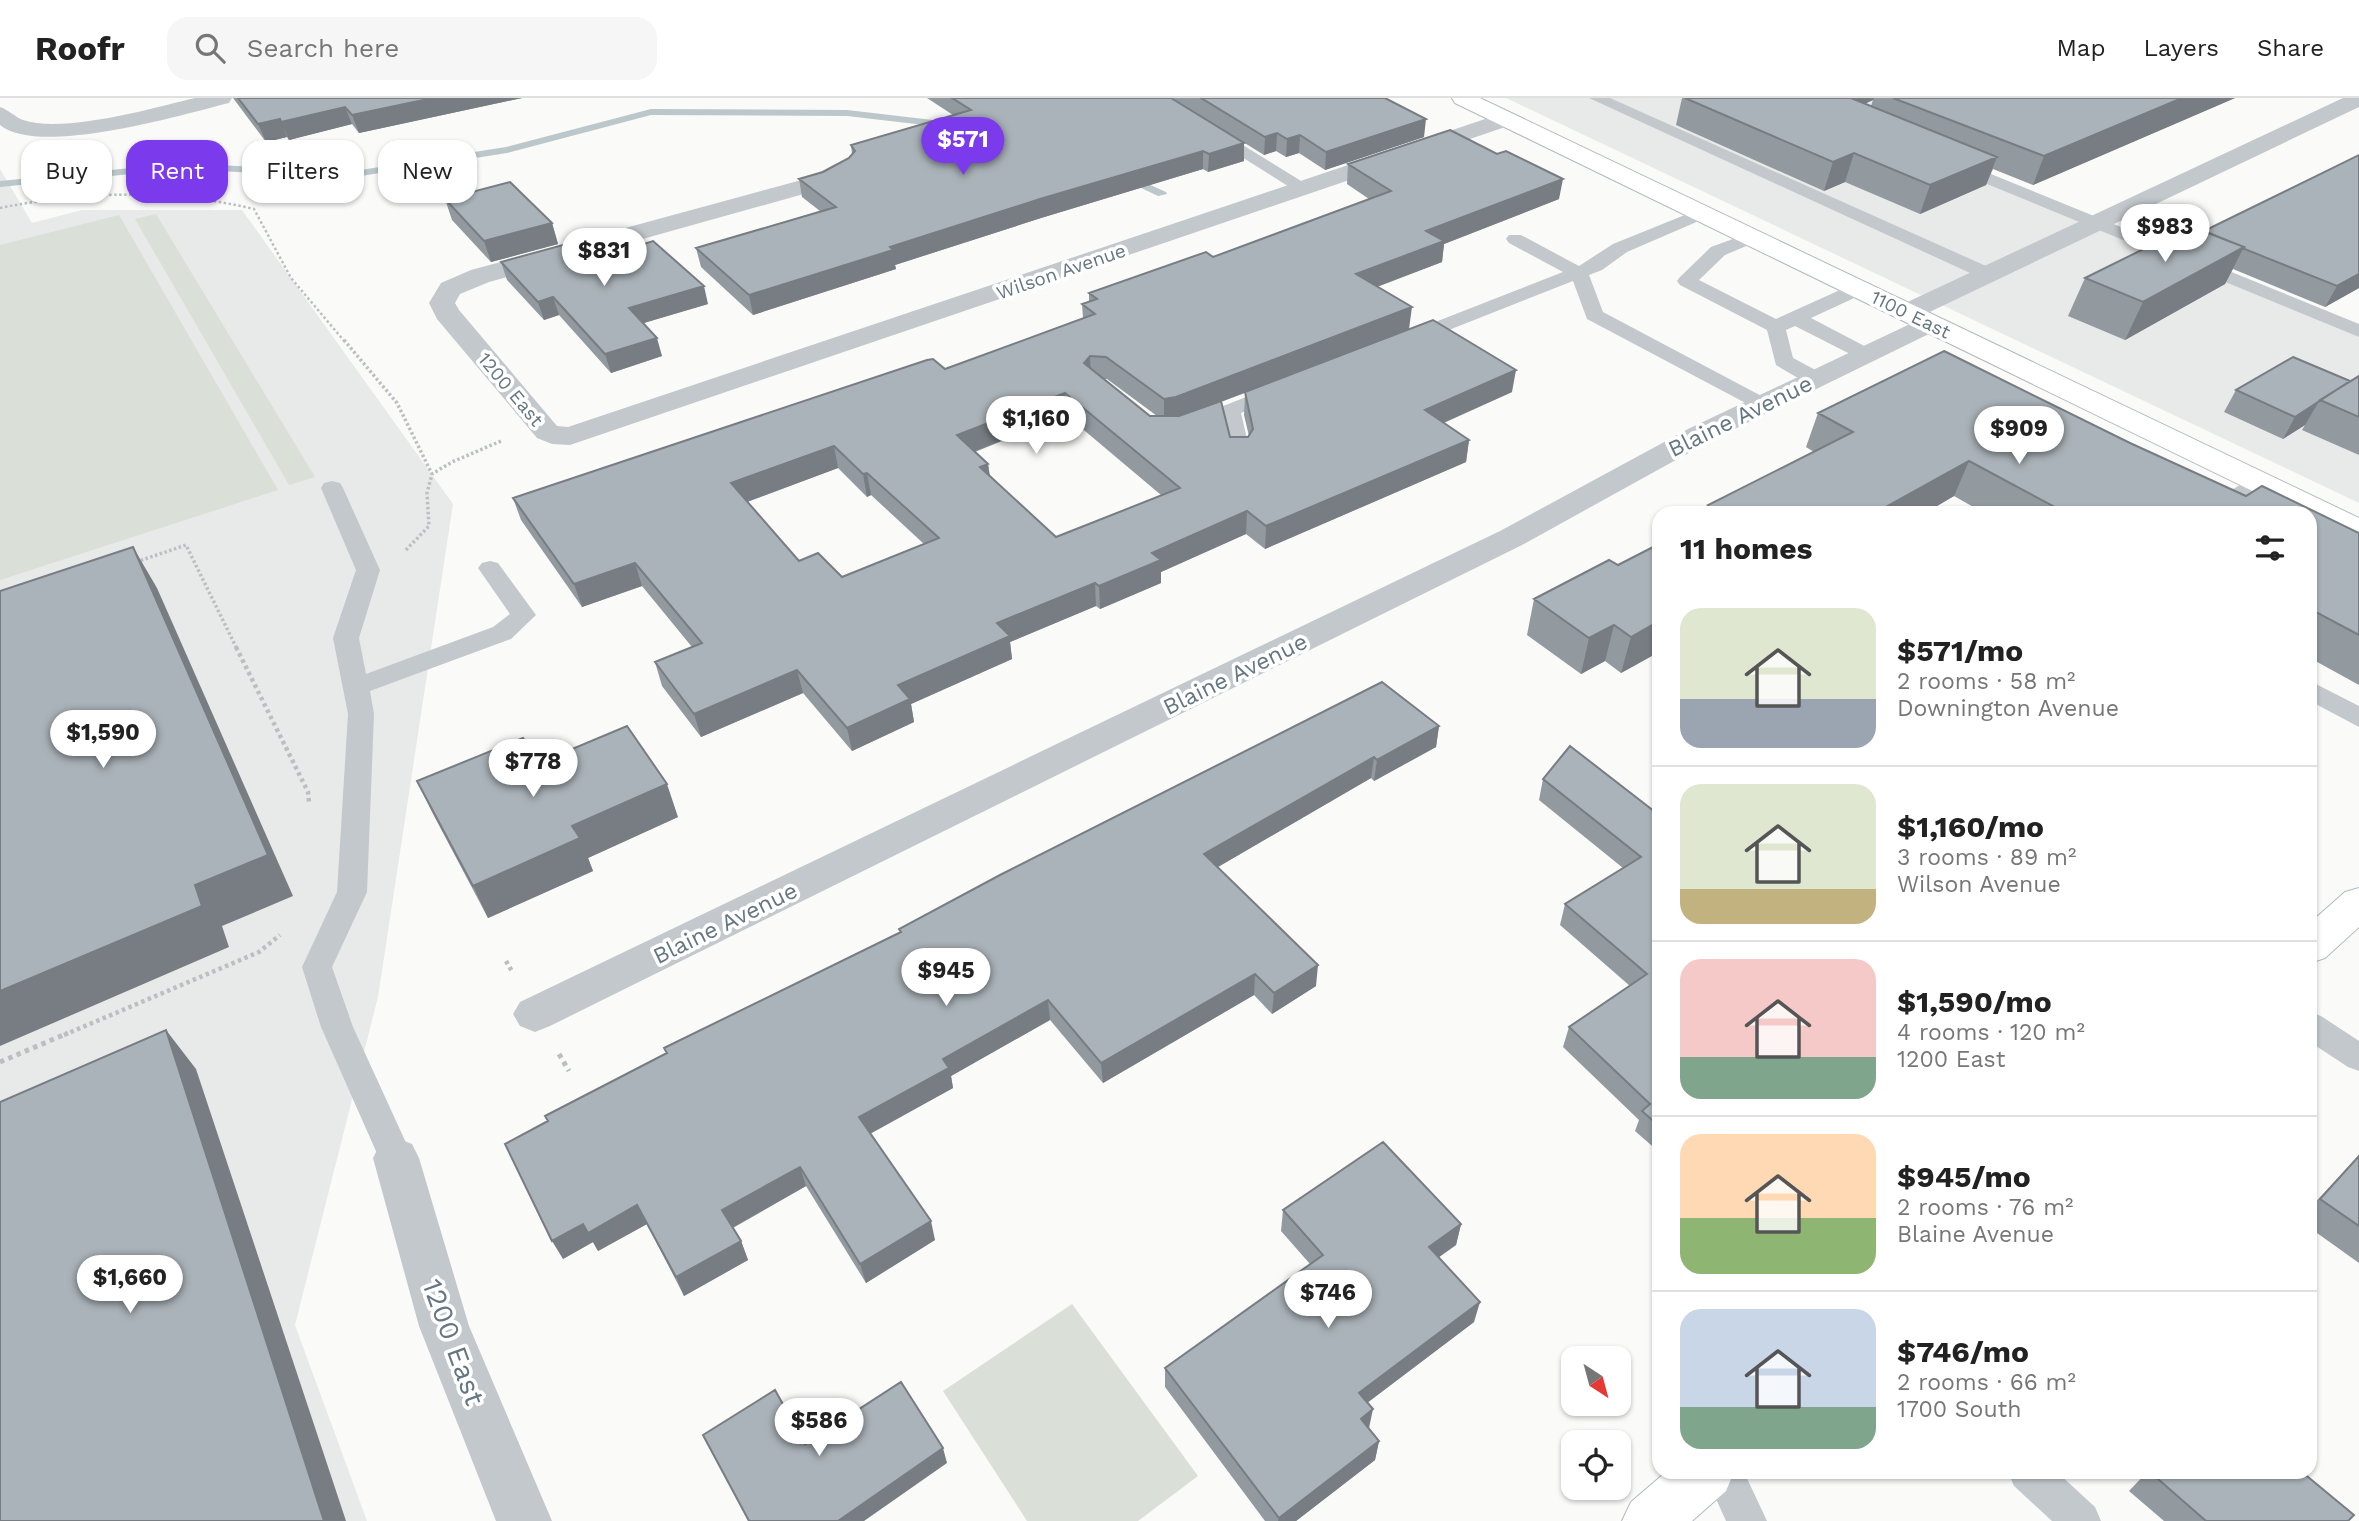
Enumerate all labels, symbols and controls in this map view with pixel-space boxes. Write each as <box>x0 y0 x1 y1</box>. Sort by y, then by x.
search box <box>167 17 657 80</box>
text: Roofr <box>35 29 125 68</box>
icon: search <box>191 29 229 67</box>
text: Search here <box>247 33 399 63</box>
text: Map <box>2057 34 2105 62</box>
text: Layers <box>2143 34 2219 62</box>
text: Share <box>2257 34 2324 62</box>
pin: $571 <box>922 118 1004 177</box>
text: $571 <box>937 126 989 153</box>
chip: Buy <box>21 140 112 203</box>
chip: Rent <box>126 140 228 203</box>
chip: Filters <box>242 140 364 203</box>
chip: New <box>378 140 477 203</box>
pin: $983 <box>2124 204 2206 264</box>
text: $983 <box>2137 213 2193 240</box>
pin: $831 <box>563 228 645 288</box>
text: $831 <box>578 237 630 264</box>
street label: Wilson Avenue <box>993 239 1129 304</box>
street label: 1100 East <box>1867 285 1954 344</box>
street label: 1200 East <box>473 348 548 431</box>
street label: Blaine Avenue <box>1664 370 1817 463</box>
pin: $1,160 <box>979 396 1093 456</box>
text: $1,160 <box>1002 405 1070 432</box>
pin: $909 <box>1978 406 2060 466</box>
text: $909 <box>1990 415 2048 442</box>
icon: filters <box>2251 529 2289 567</box>
text: 11 homes <box>1680 531 1813 566</box>
street label: Blaine Avenue <box>1159 628 1312 721</box>
text: $571/mo <box>1897 633 2023 668</box>
icon: home <box>1736 636 1820 720</box>
text: 2 rooms · 58 m² <box>1897 668 2076 695</box>
text: Downington Avenue <box>1897 695 2119 722</box>
pin: $1,590 <box>46 710 160 770</box>
text: $1,590 <box>66 719 140 746</box>
pin: $778 <box>492 740 574 799</box>
text: $778 <box>505 748 561 775</box>
text: $1,160/mo <box>1897 809 2044 844</box>
icon: home <box>1736 812 1820 896</box>
text: 3 rooms · 89 m² <box>1897 844 2076 871</box>
text: Wilson Avenue <box>1897 871 2061 898</box>
street label: Blaine Avenue <box>649 877 802 970</box>
pin: $945 <box>905 948 987 1008</box>
text: $945 <box>917 957 975 984</box>
text: $1,590/mo <box>1897 984 2052 1019</box>
icon: home <box>1736 987 1820 1071</box>
text: 4 rooms · 120 m² <box>1897 1019 2085 1046</box>
text: 1200 East <box>1897 1046 2005 1073</box>
text: $945/mo <box>1897 1159 2031 1194</box>
icon: home <box>1736 1162 1820 1246</box>
text: 2 rooms · 76 m² <box>1897 1194 2073 1221</box>
text: Blaine Avenue <box>1897 1221 2054 1248</box>
pin: $1,660 <box>73 1256 187 1315</box>
text: $1,660 <box>93 1264 167 1291</box>
pin: $746 <box>1287 1270 1369 1330</box>
street label: 1200 East <box>415 1275 492 1410</box>
text: $746 <box>1300 1279 1356 1306</box>
text: $746/mo <box>1897 1334 2029 1369</box>
icon: home <box>1736 1337 1820 1421</box>
north arrow <box>1561 1346 1631 1416</box>
map controls <box>1561 1346 1631 1500</box>
text: 2 rooms · 66 m² <box>1897 1369 2076 1396</box>
text: 1700 South <box>1897 1396 2021 1423</box>
pin: $586 <box>778 1398 860 1458</box>
text: $586 <box>791 1407 847 1434</box>
button: locate <box>1561 1430 1631 1500</box>

